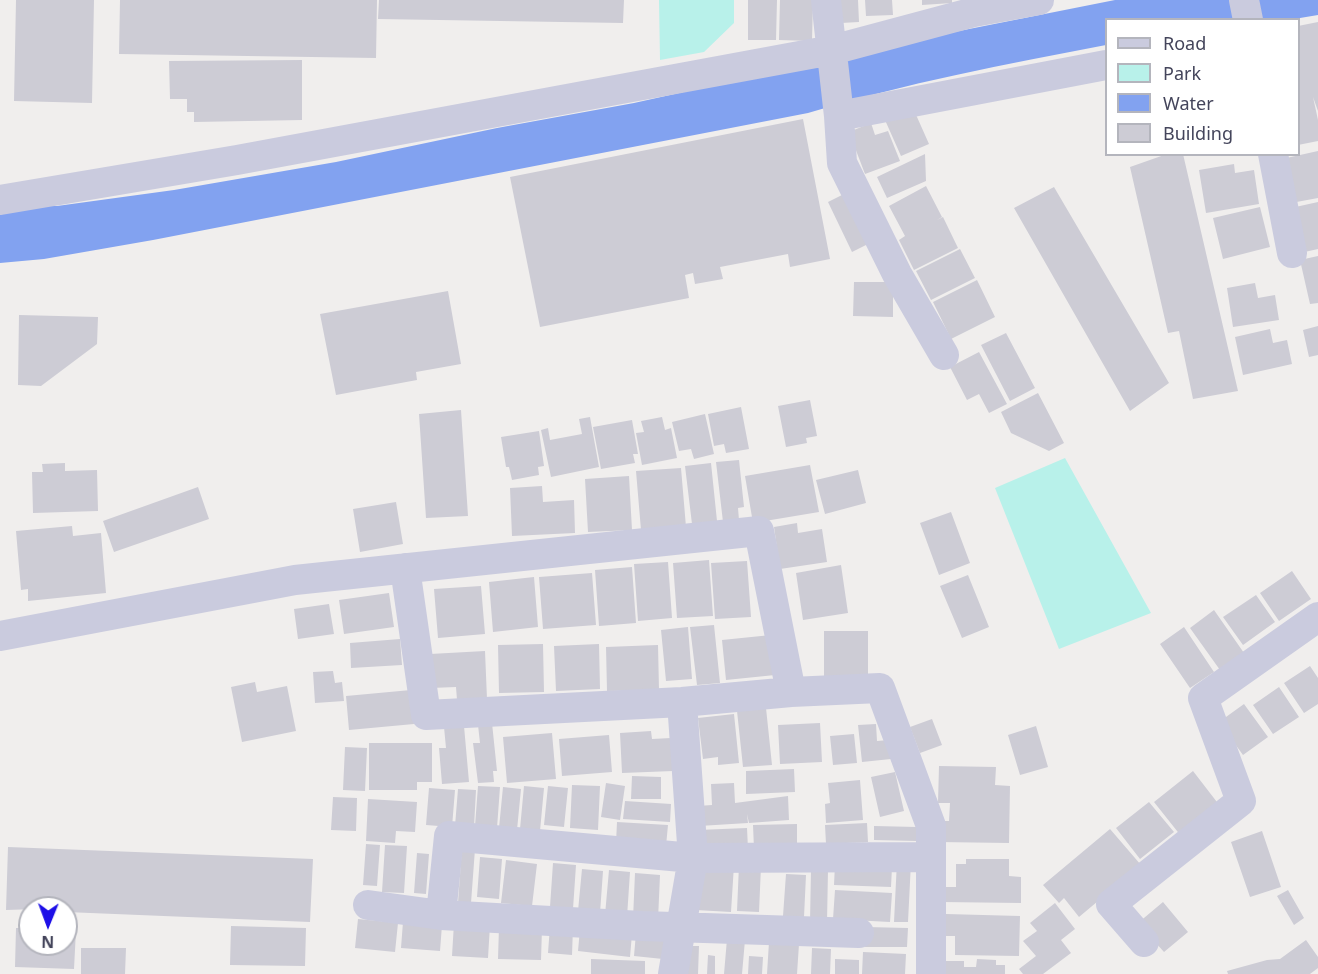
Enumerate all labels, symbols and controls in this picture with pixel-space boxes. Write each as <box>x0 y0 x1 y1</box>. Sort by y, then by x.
legend <box>1105 18 1300 156</box>
text: Road <box>1163 31 1206 55</box>
text: Park <box>1163 61 1201 85</box>
text: Water <box>1163 91 1214 115</box>
text: Building <box>1163 121 1233 145</box>
north arrow <box>18 896 78 956</box>
text: N <box>41 931 54 953</box>

